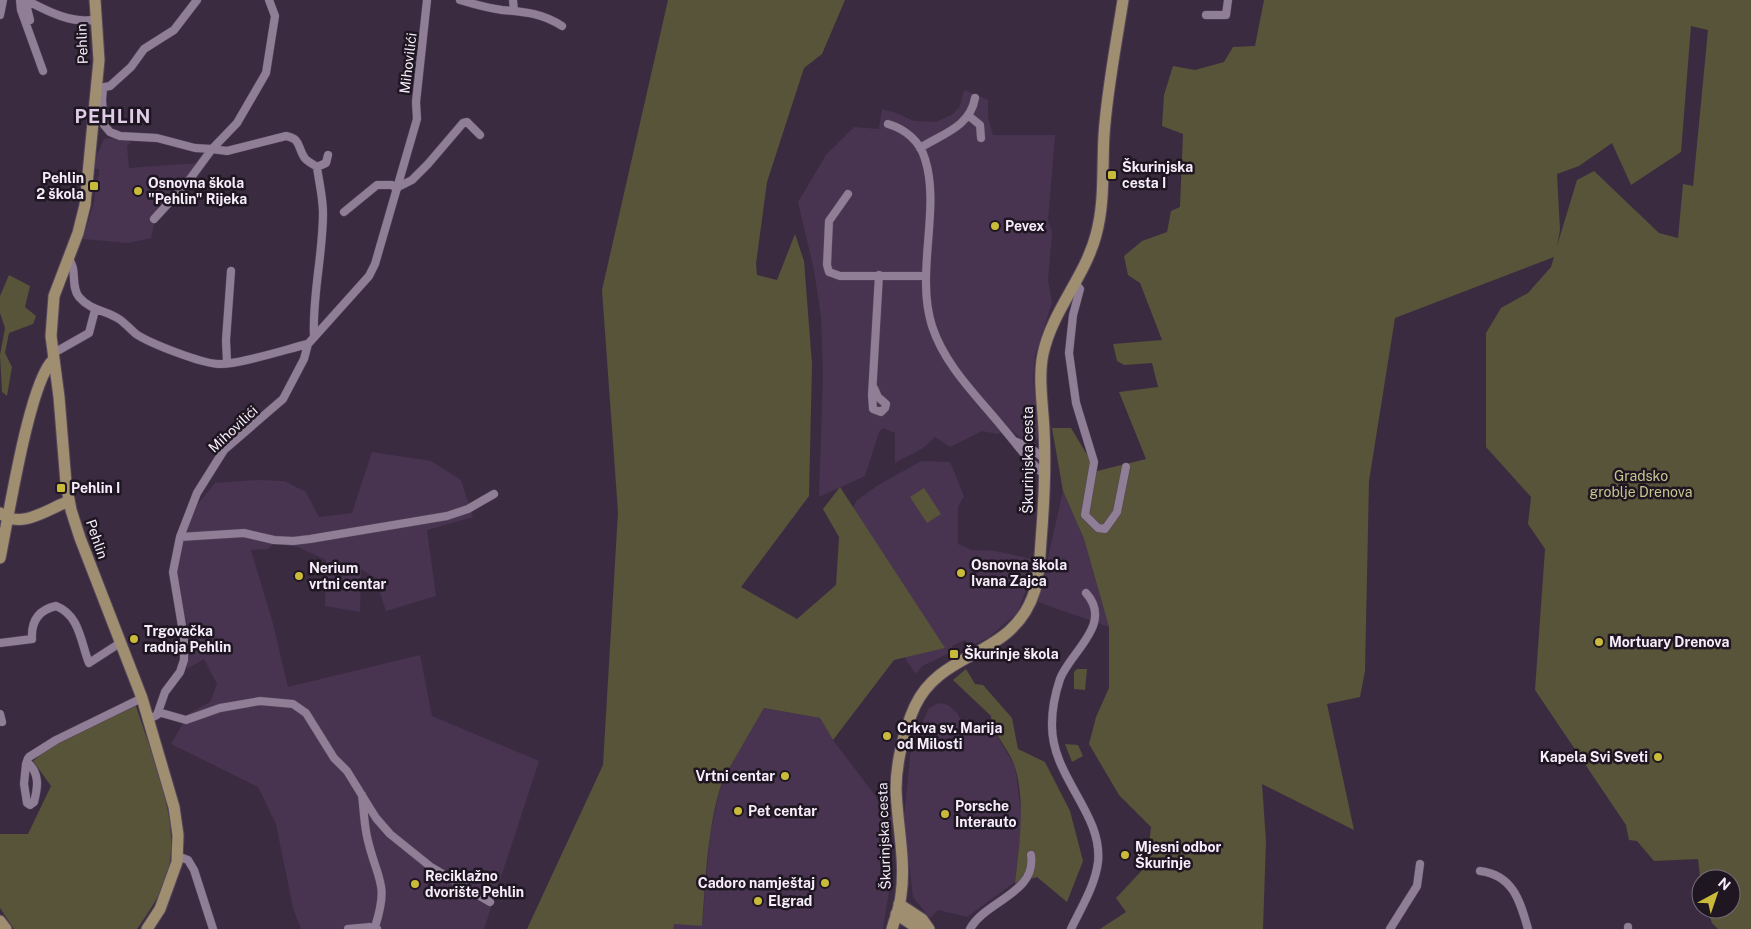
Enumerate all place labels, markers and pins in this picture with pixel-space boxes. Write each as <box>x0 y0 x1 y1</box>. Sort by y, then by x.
place label: Škurinjska cesta I <box>1122 158 1193 191</box>
marker: Škurinjska cesta I <box>1106 169 1118 181</box>
place label: Pehlin 2 škola <box>36 170 84 202</box>
place label: Osnovna škola "Pehlin" Rijeka <box>148 175 247 207</box>
marker: Pehlin 2 škola <box>88 180 100 192</box>
marker: Osnovna škola "Pehlin" Rijeka <box>132 185 144 197</box>
place label: Pevex <box>1005 218 1045 234</box>
marker: Pevex <box>989 220 1001 232</box>
place label: Pehlin I <box>71 480 120 496</box>
marker: Pehlin I <box>55 482 67 494</box>
place label: Osnovna škola Ivana Zajca <box>971 557 1067 589</box>
place label: Nerium vrtni centar <box>309 560 386 592</box>
marker: Osnovna škola Ivana Zajca <box>955 567 967 579</box>
marker: Nerium vrtni centar <box>293 570 305 582</box>
place label: Trgovačka radnja Pehlin <box>144 623 231 655</box>
marker: Trgovačka radnja Pehlin <box>128 633 140 645</box>
place label: Mortuary Drenova <box>1609 634 1729 650</box>
marker: Mortuary Drenova <box>1593 636 1605 648</box>
place label: Škurinje škola <box>964 645 1059 662</box>
marker: Škurinje škola <box>948 648 960 660</box>
place label: Crkva sv. Marija od Milosti <box>897 720 1002 752</box>
marker: Crkva sv. Marija od Milosti <box>881 730 893 742</box>
place label: Kapela Svi Sveti <box>1540 749 1648 765</box>
marker: Kapela Svi Sveti <box>1652 751 1664 763</box>
place label: Vrtni centar <box>695 768 775 784</box>
marker: Vrtni centar <box>779 770 791 782</box>
place label: Porsche Interauto <box>955 798 1017 830</box>
place label: Pet centar <box>748 803 817 819</box>
marker: Pet centar <box>732 805 744 817</box>
marker: Porsche Interauto <box>939 808 951 820</box>
place label: Mjesni odbor Škurinje <box>1135 839 1222 871</box>
marker: Mjesni odbor Škurinje <box>1119 849 1131 861</box>
place label: Reciklažno dvorište Pehlin <box>425 868 524 900</box>
place label: Cadoro namještaj <box>698 875 815 891</box>
marker: Cadoro namještaj <box>819 877 831 889</box>
marker: Reciklažno dvorište Pehlin <box>409 878 421 890</box>
place label: Elgrad <box>768 893 812 909</box>
marker: Elgrad <box>752 895 764 907</box>

